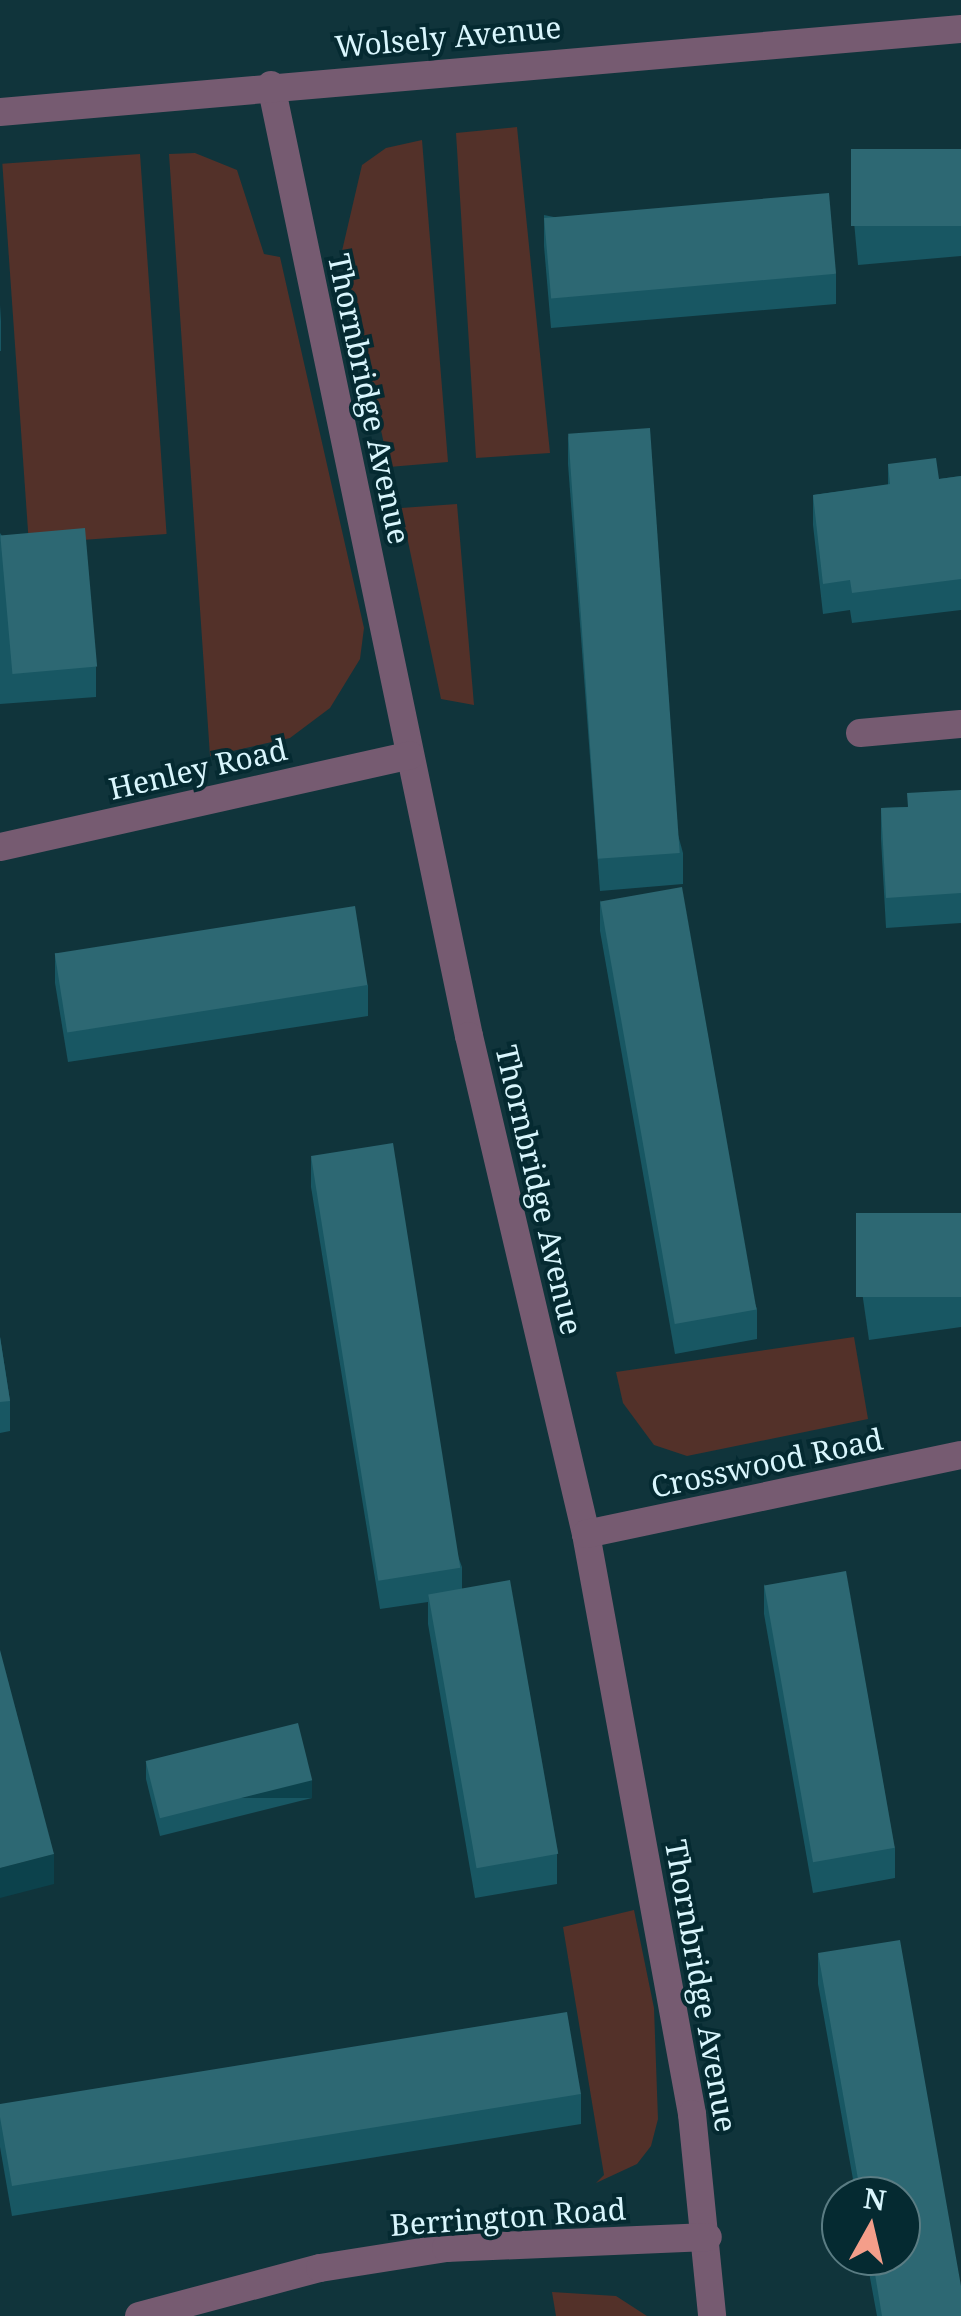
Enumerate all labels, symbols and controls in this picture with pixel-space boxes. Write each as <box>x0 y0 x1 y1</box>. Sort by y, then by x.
street label: Wolsely Avenue <box>333 9 563 65</box>
street label: Thornbridge Avenue <box>321 250 417 548</box>
street label: Henley Road <box>105 731 291 807</box>
street label: Thornbridge Avenue <box>488 1042 590 1338</box>
street label: Crosswood Road <box>648 1421 886 1505</box>
street label: Thornbridge Avenue <box>658 1837 744 2135</box>
north arrow <box>821 2176 921 2276</box>
text: N <box>861 2178 888 2219</box>
street label: Berrington Road <box>389 2191 627 2243</box>

